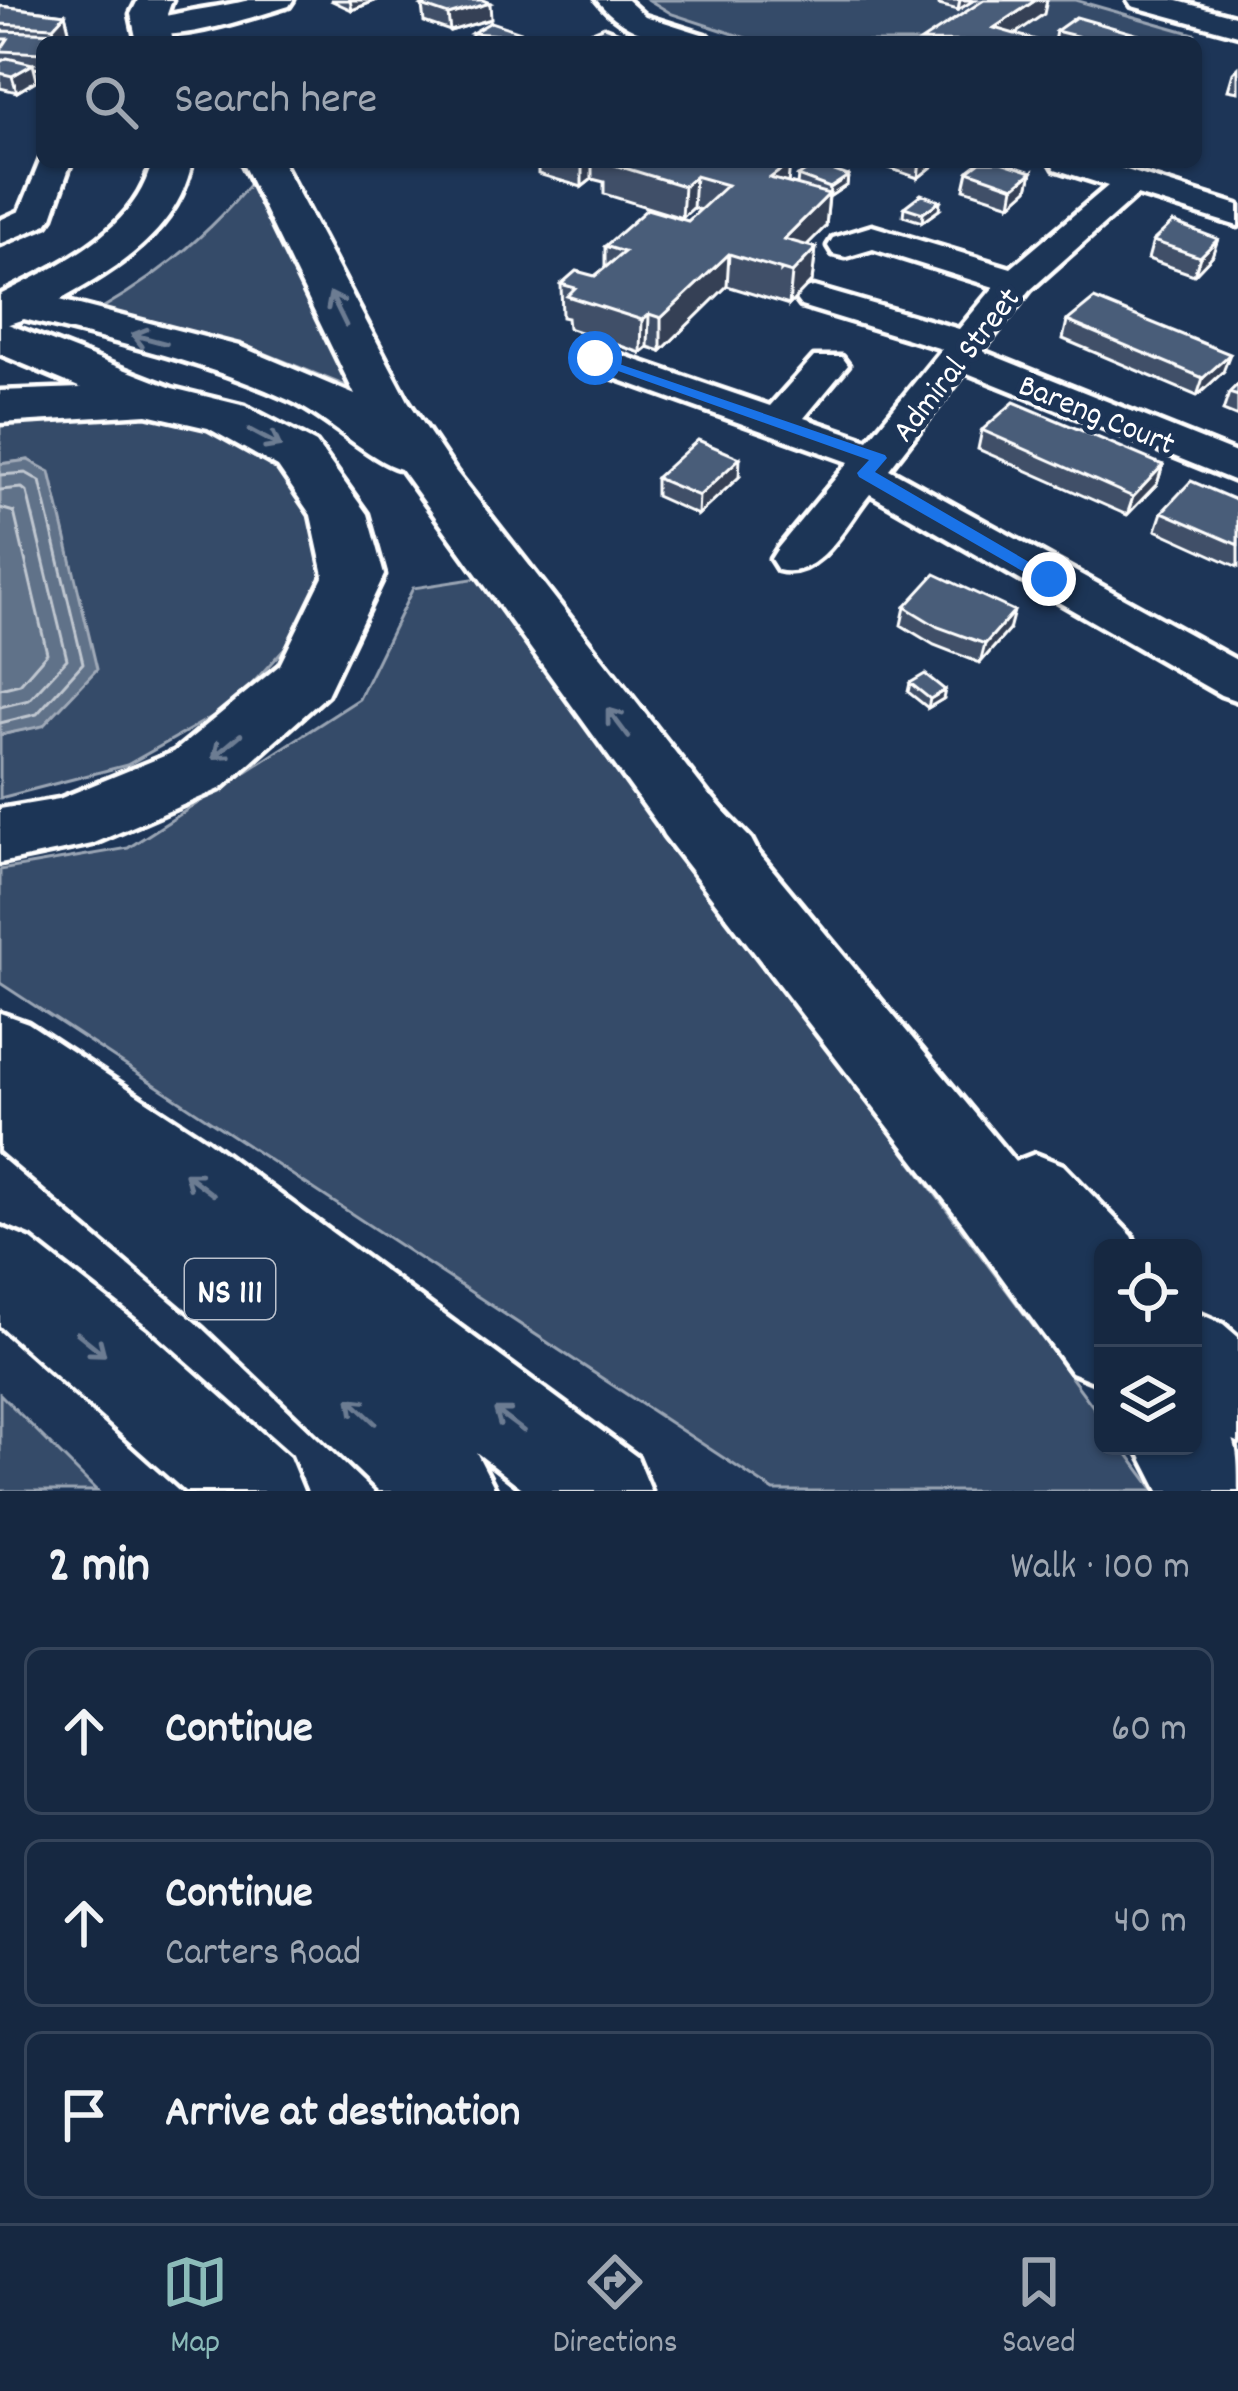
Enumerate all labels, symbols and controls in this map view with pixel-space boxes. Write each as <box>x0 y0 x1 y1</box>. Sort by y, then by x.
search box <box>36 36 1202 168</box>
icon: search <box>78 69 144 135</box>
text: Search here <box>174 70 377 134</box>
street label: Admiral Street <box>883 279 1034 454</box>
one-way arrow <box>326 292 348 328</box>
one-way arrow <box>131 326 169 348</box>
route start <box>568 331 622 385</box>
street label: Bareng Court <box>1011 364 1181 470</box>
one-way arrow <box>246 427 281 450</box>
route end <box>1022 552 1076 606</box>
one-way arrow <box>605 707 631 739</box>
one-way arrow <box>212 731 243 759</box>
one-way arrow <box>184 1171 216 1197</box>
map controls <box>1094 1239 1202 1455</box>
button: locate <box>1094 1239 1202 1347</box>
road number: NS 111 <box>185 1259 275 1319</box>
one-way arrow <box>75 1330 107 1356</box>
button: layers <box>1094 1347 1202 1455</box>
one-way arrow <box>348 1398 377 1426</box>
one-way arrow <box>494 1407 526 1434</box>
text: 2 min <box>48 1533 150 1605</box>
text: Walk · 100 m <box>1010 1542 1190 1597</box>
icon: ahead <box>51 1698 117 1764</box>
text: Continue <box>165 1699 313 1763</box>
text: 60 m <box>1111 1704 1187 1759</box>
text: Continue <box>165 1864 313 1928</box>
icon: ahead <box>51 1890 117 1956</box>
text: 40 m <box>1114 1896 1187 1951</box>
text: Carters Road <box>165 1928 361 1983</box>
icon: arrive <box>51 2082 117 2148</box>
text: Arrive at destination <box>165 2083 520 2147</box>
tab: Map <box>162 2249 228 2368</box>
tab: Directions <box>553 2249 678 2368</box>
tab: Saved <box>1002 2249 1076 2368</box>

